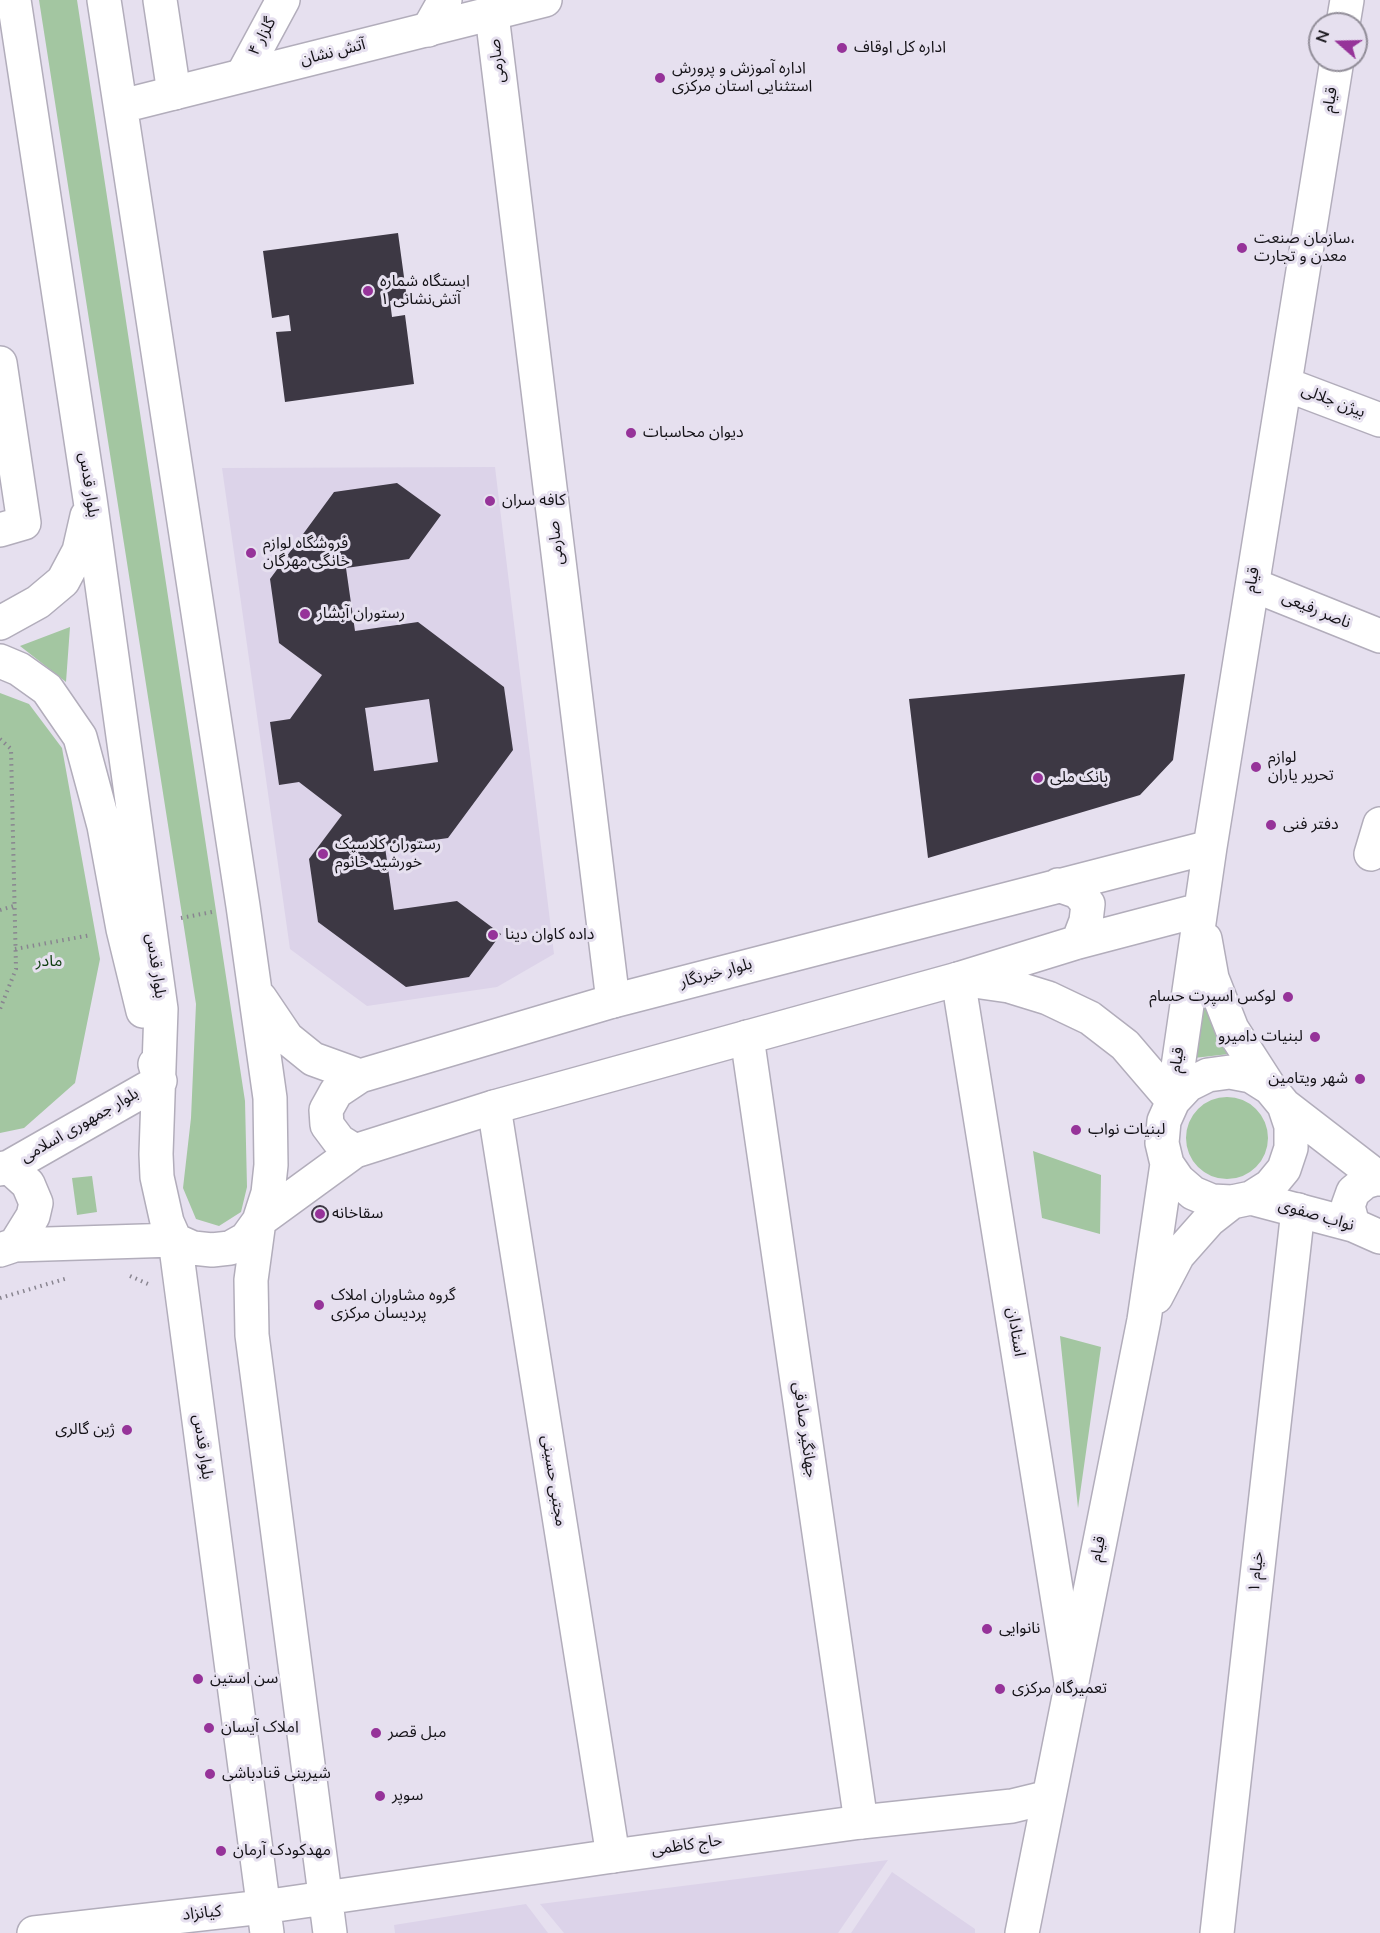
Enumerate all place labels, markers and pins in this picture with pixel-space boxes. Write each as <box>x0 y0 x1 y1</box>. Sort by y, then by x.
place label: اداره کل اوقاف <box>854 38 946 58</box>
marker: اداره کل اوقاف <box>835 41 849 55</box>
place label: اداره آموزش و پرورش استثنایی استان مرکزی <box>672 59 812 97</box>
marker: اداره آموزش و پرورش استثنایی استان مرکزی <box>653 71 667 85</box>
place label: سازمان صنعت، معدن و تجارت <box>1254 229 1356 267</box>
marker: سازمان صنعت، معدن و تجارت <box>1235 241 1249 255</box>
place label: ایستگاه شماره ۱ آتش‌نشانی <box>380 272 470 310</box>
marker: ایستگاه شماره ۱ آتش‌نشانی <box>361 284 375 298</box>
place label: دیوان محاسبات <box>643 423 744 443</box>
marker: دیوان محاسبات <box>624 426 638 440</box>
place label: کافه سران <box>502 491 566 511</box>
marker: کافه سران <box>483 494 497 508</box>
place label: فروشگاه لوازم خانگی مهرگان <box>263 534 350 572</box>
marker: فروشگاه لوازم خانگی مهرگان <box>244 546 258 560</box>
place label: رستوران آبشار <box>317 604 405 624</box>
marker: رستوران آبشار <box>298 607 312 621</box>
place label: لوازم تحریر یاران <box>1268 748 1334 786</box>
marker: لوازم تحریر یاران <box>1249 760 1263 774</box>
place label: بانک ملی <box>1050 768 1108 788</box>
marker: بانک ملی <box>1031 771 1045 785</box>
place label: دفتر فنی <box>1283 815 1339 835</box>
marker: دفتر فنی <box>1264 818 1278 832</box>
place label: رستوران کلاسیک خورشید خانوم <box>335 835 441 873</box>
marker: رستوران کلاسیک خورشید خانوم <box>316 847 330 861</box>
place label: داده کاوان دینا <box>505 925 595 945</box>
marker: داده کاوان دینا <box>486 928 500 942</box>
place label: لوکس اسپرت حسام <box>1149 987 1276 1007</box>
marker: لوکس اسپرت حسام <box>1281 990 1295 1004</box>
place label: لبنیات دامیرو <box>1218 1027 1303 1047</box>
marker: لبنیات دامیرو <box>1308 1030 1322 1044</box>
place label: شهر ویتامین <box>1268 1069 1348 1089</box>
marker: شهر ویتامین <box>1353 1072 1367 1086</box>
place label: لبنیات نواب <box>1088 1120 1165 1140</box>
marker: لبنیات نواب <box>1069 1123 1083 1137</box>
place label: سقاخانه <box>332 1204 383 1224</box>
marker: سقاخانه <box>313 1207 327 1221</box>
place label: گروه مشاوران املاک پردیسان مرکزی <box>331 1286 456 1324</box>
marker: گروه مشاوران املاک پردیسان مرکزی <box>312 1298 326 1312</box>
place label: ژین گالری <box>55 1420 115 1440</box>
marker: ژین گالری <box>120 1423 134 1437</box>
place label: نانوایی <box>999 1619 1040 1639</box>
marker: نانوایی <box>980 1622 994 1636</box>
place label: سن استین <box>210 1669 278 1689</box>
marker: سن استین <box>191 1672 205 1686</box>
place label: تعمیرگاه مرکزی <box>1012 1679 1107 1699</box>
marker: تعمیرگاه مرکزی <box>993 1682 1007 1696</box>
place label: املاک آیسان <box>221 1718 299 1738</box>
marker: املاک آیسان <box>202 1721 216 1735</box>
place label: مبل قصر <box>388 1723 446 1743</box>
marker: مبل قصر <box>369 1726 383 1740</box>
place label: شیرینی قنادباشی <box>222 1764 331 1784</box>
marker: شیرینی قنادباشی <box>203 1767 217 1781</box>
place label: سوپر <box>392 1786 423 1806</box>
marker: سوپر <box>373 1789 387 1803</box>
place label: مهدکودک آرمان <box>233 1841 331 1861</box>
marker: مهدکودک آرمان <box>214 1844 228 1858</box>

